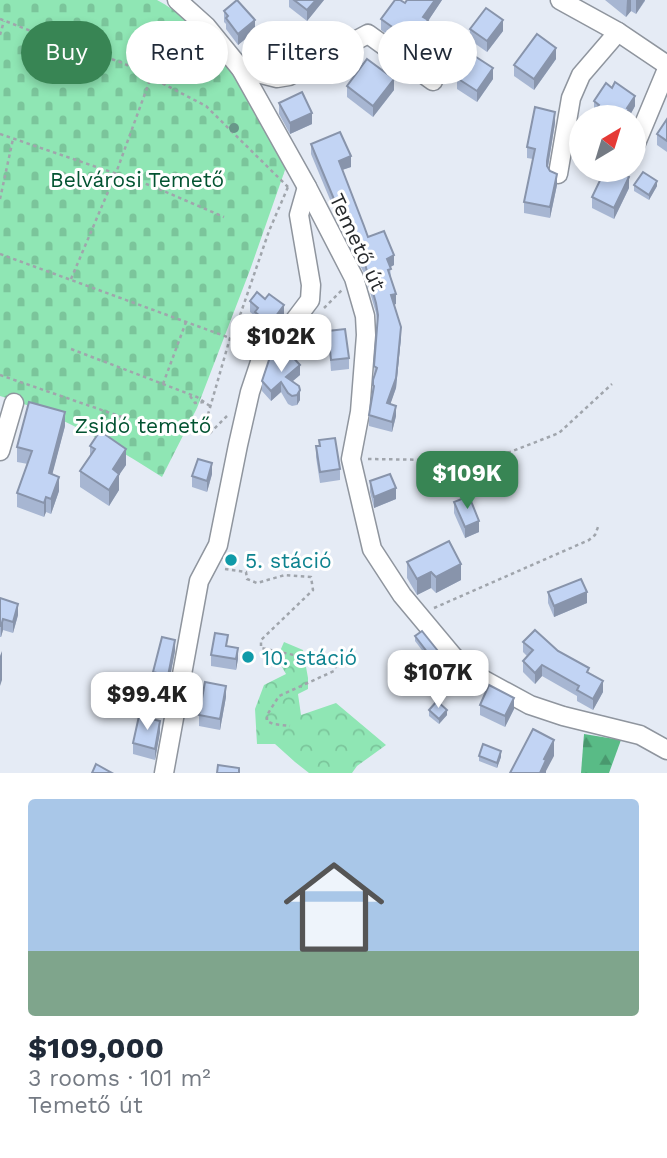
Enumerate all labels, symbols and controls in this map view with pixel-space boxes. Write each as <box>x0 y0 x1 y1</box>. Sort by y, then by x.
chip: Buy <box>21 21 112 84</box>
chip: Rent <box>126 21 228 84</box>
chip: Filters <box>242 21 364 84</box>
chip: New <box>378 21 477 84</box>
north arrow <box>569 105 646 182</box>
map controls <box>569 105 646 182</box>
park label: Belvárosi Temető <box>50 167 224 192</box>
street label: Temető út <box>325 189 392 295</box>
pin: $102K <box>232 314 330 374</box>
text: $102K <box>246 323 316 350</box>
park label: Zsidó temető <box>75 413 211 438</box>
pin: $109K <box>418 452 516 511</box>
text: $109K <box>432 460 502 487</box>
place label: 5. stáció <box>245 548 332 573</box>
marker: 5. stáció <box>223 552 239 568</box>
place label: 10. stáció <box>262 645 357 670</box>
marker: 10. stáció <box>240 649 256 665</box>
pin: $107K <box>389 650 487 710</box>
text: $107K <box>404 659 472 686</box>
pin: $99.4K <box>90 672 204 732</box>
text: $99.4K <box>107 681 187 708</box>
icon: home <box>271 844 397 970</box>
text: $109,000 <box>28 1030 164 1065</box>
text: 3 rooms · 101 m² <box>28 1065 211 1092</box>
text: Temető út <box>28 1092 143 1119</box>

